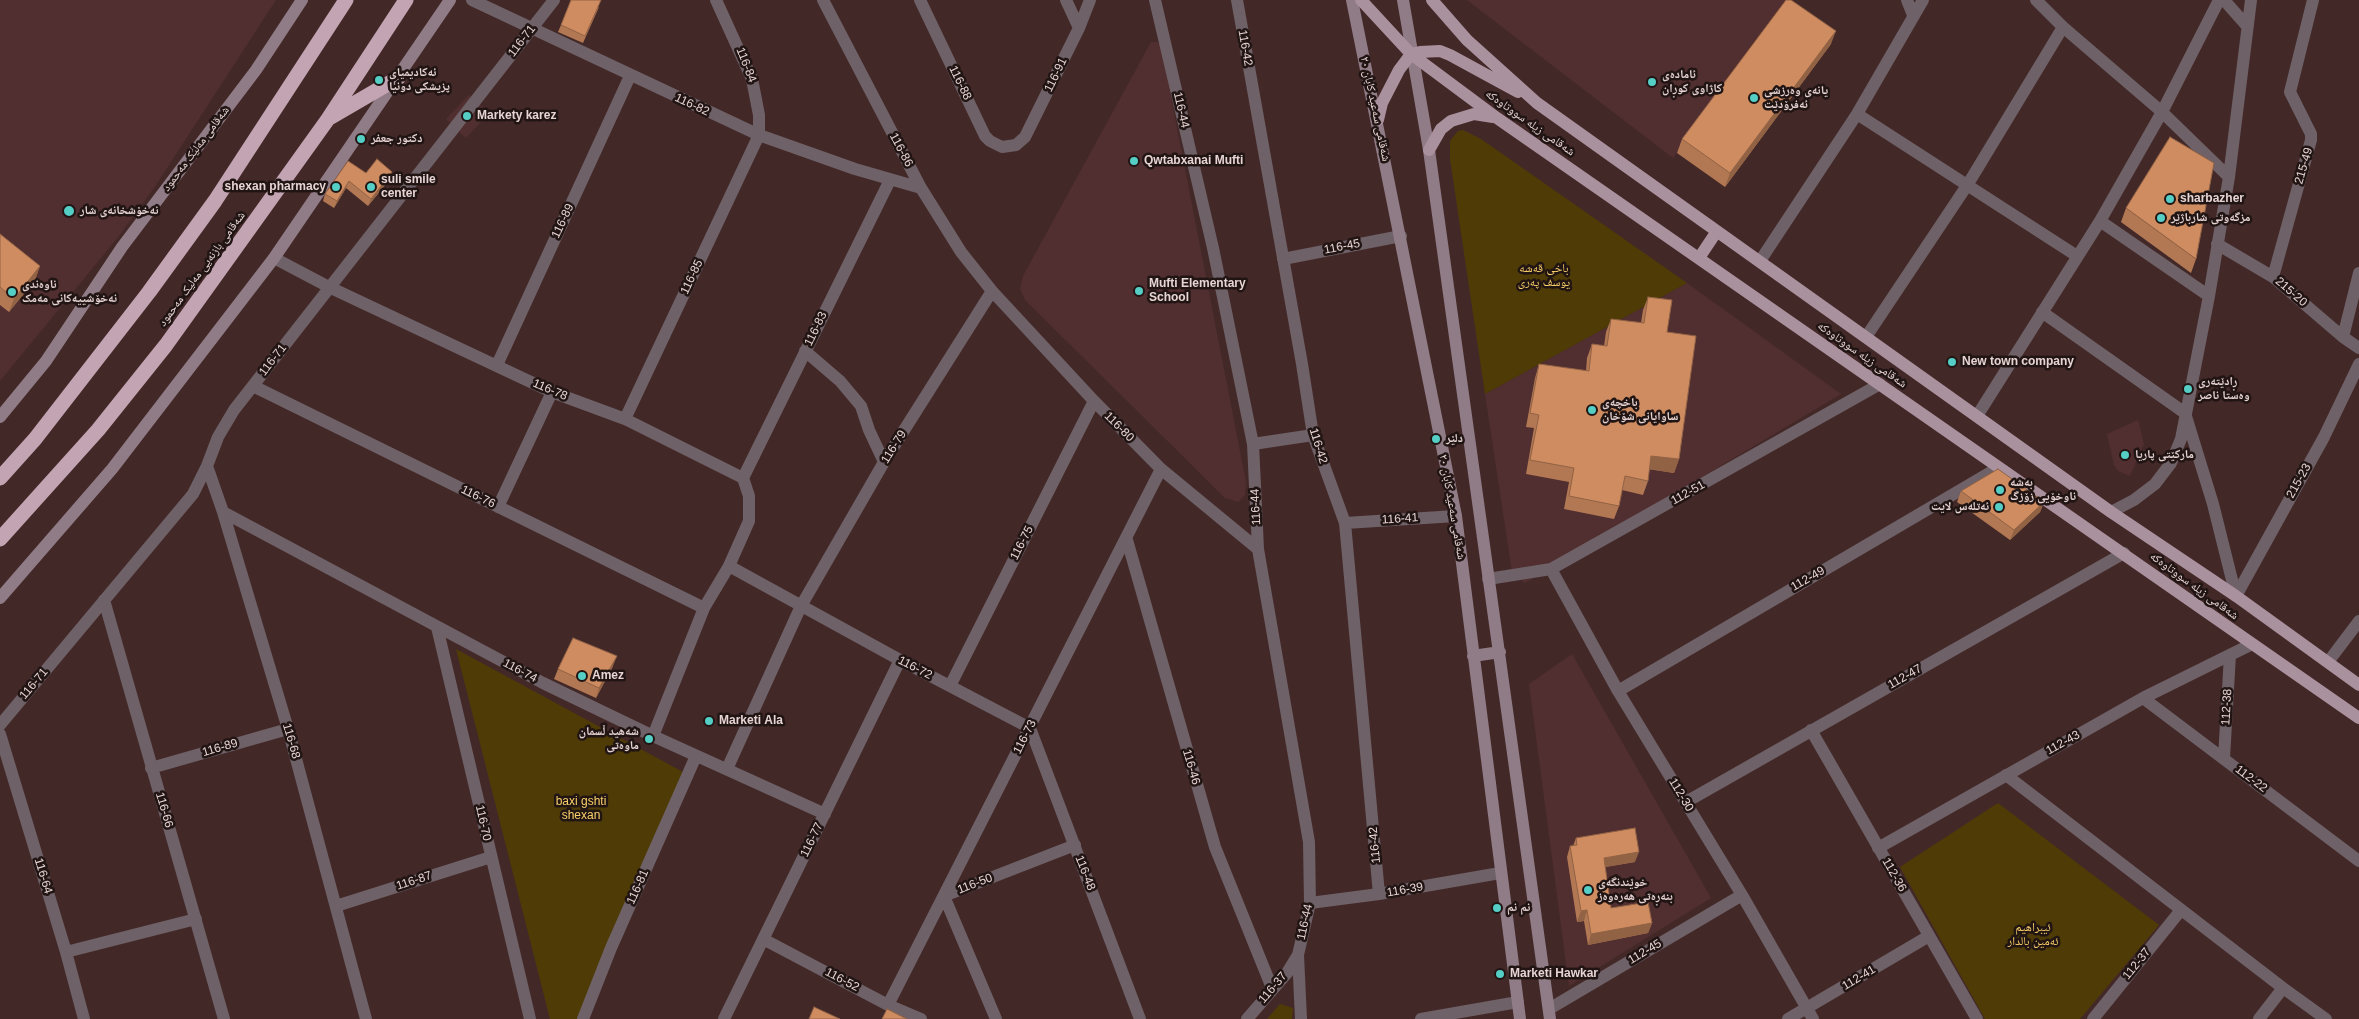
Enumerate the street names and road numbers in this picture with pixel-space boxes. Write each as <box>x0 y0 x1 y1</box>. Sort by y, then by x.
street label: 116-71 <box>505 22 539 60</box>
street label: 116-42 <box>1235 29 1255 67</box>
street label: 116-84 <box>733 45 759 85</box>
street label: 116-91 <box>1042 55 1070 95</box>
street label: شەقامی سەعید کابان ٢٠ <box>1357 55 1393 163</box>
street label: 116-88 <box>946 63 974 103</box>
street label: شەقامی زیلە سووتاوەکە <box>1482 87 1578 159</box>
street label: 116-82 <box>672 91 712 119</box>
street label: 116-44 <box>1170 91 1192 129</box>
street label: شەقامی مەلیک مەحمود <box>159 104 233 194</box>
street label: 116-86 <box>886 131 916 169</box>
street label: 215-49 <box>2292 146 2316 186</box>
street label: 116-89 <box>549 201 577 241</box>
street label: شەقامی بازنەیی مەلیک مەحمود <box>156 209 248 329</box>
street label: 116-45 <box>1323 236 1361 258</box>
street label: 116-85 <box>678 257 706 297</box>
street label: 215-20 <box>2272 274 2310 310</box>
street label: 116-83 <box>802 309 830 349</box>
street label: شەقامی زیلە سووتاوەکە <box>1814 319 1910 391</box>
street label: 116-71 <box>256 341 290 379</box>
street label: 116-78 <box>530 376 570 404</box>
street label: 116-80 <box>1101 409 1137 445</box>
street label: 116-42 <box>1306 426 1330 466</box>
street label: 116-79 <box>878 428 910 466</box>
street label: شەقامی سەعید کابان ٢٠ <box>1436 453 1468 561</box>
street label: 215-23 <box>2284 461 2314 501</box>
street label: 112-51 <box>1669 478 1707 508</box>
street label: 116-76 <box>458 483 498 511</box>
street label: 116-44 <box>1248 488 1264 526</box>
street label: 116-41 <box>1381 511 1419 527</box>
street label: 116-75 <box>1007 523 1037 563</box>
street label: شەقامی زیلە سووتاوەکە <box>2147 549 2241 623</box>
street label: 112-49 <box>1789 564 1827 594</box>
street label: 116-72 <box>895 653 935 683</box>
street label: 116-74 <box>501 656 539 686</box>
street label: 112-47 <box>1886 662 1924 692</box>
street label: 116-71 <box>17 665 51 703</box>
street label: 112-38 <box>2219 688 2235 726</box>
street label: 116-73 <box>1010 717 1040 757</box>
street label: 116-68 <box>279 721 303 761</box>
street label: 112-43 <box>2044 728 2082 758</box>
street label: 116-89 <box>200 736 240 760</box>
street label: 116-46 <box>1179 747 1203 787</box>
street label: 112-22 <box>2232 762 2270 796</box>
street label: 112-30 <box>1665 776 1697 814</box>
street label: 116-66 <box>152 790 176 830</box>
street label: 116-70 <box>472 804 494 842</box>
street label: 116-77 <box>798 820 826 860</box>
street label: 116-42 <box>1366 826 1384 864</box>
street label: 116-48 <box>1072 853 1098 893</box>
street label: 116-64 <box>31 856 55 896</box>
street label: 112-36 <box>1879 856 1909 894</box>
street label: 116-81 <box>624 867 652 907</box>
street label: 116-87 <box>394 869 434 893</box>
street label: 116-50 <box>955 871 995 897</box>
street label: 116-39 <box>1386 880 1424 900</box>
street label: 116-44 <box>1294 903 1316 941</box>
street label: 112-45 <box>1626 936 1664 968</box>
street label: 112-37 <box>2120 945 2154 983</box>
street label: 112-41 <box>1840 962 1878 994</box>
street label: 116-52 <box>823 965 861 995</box>
street label: 116-37 <box>1256 969 1290 1007</box>

